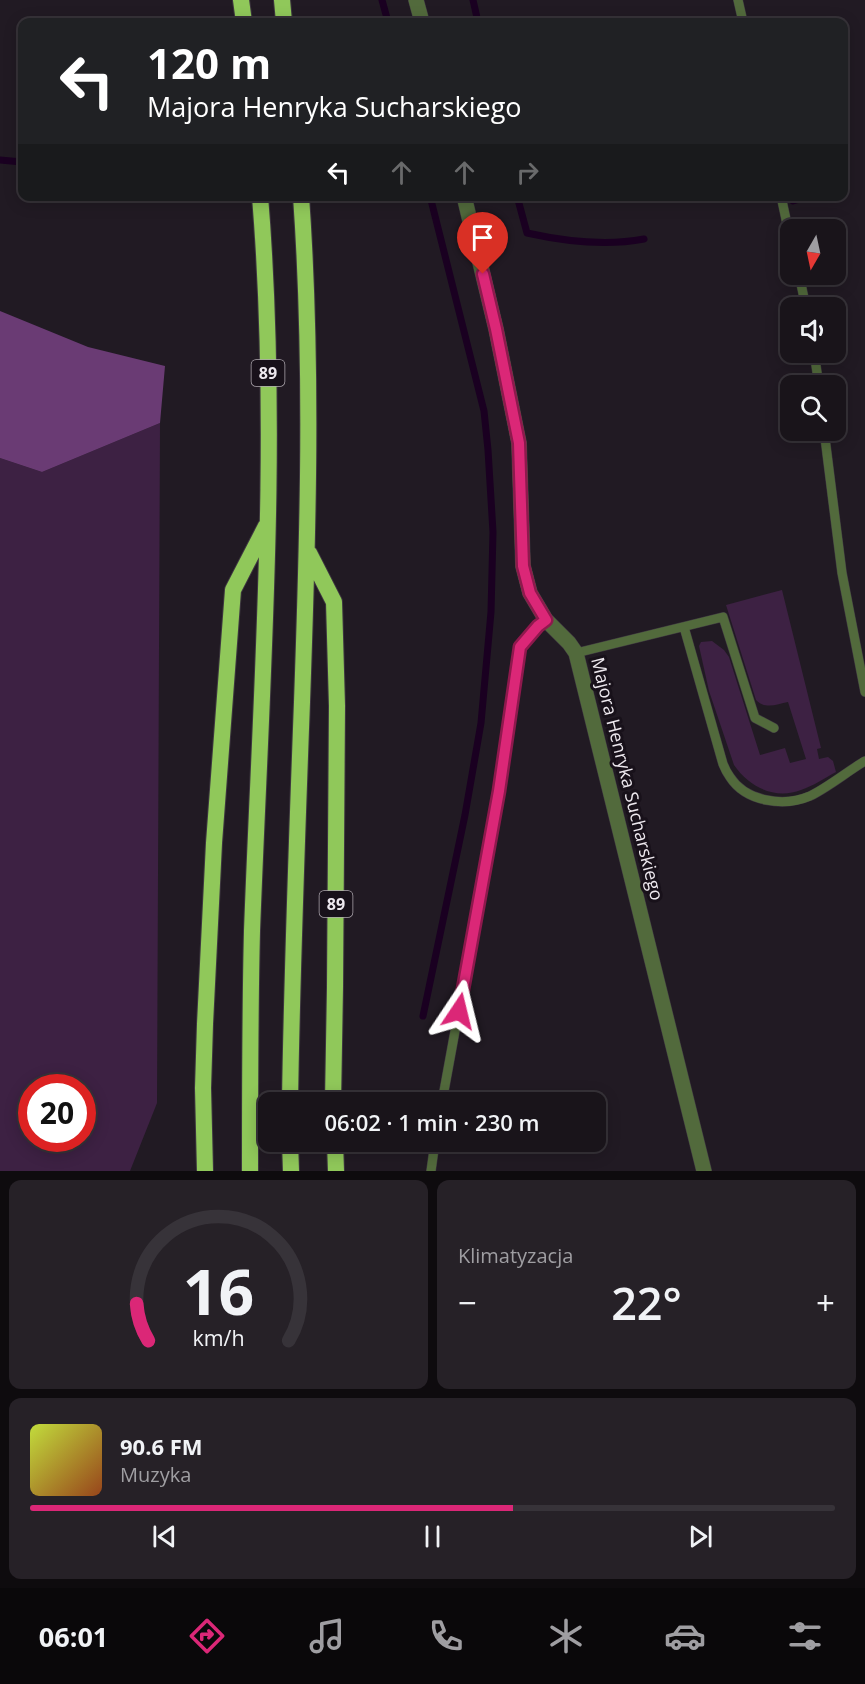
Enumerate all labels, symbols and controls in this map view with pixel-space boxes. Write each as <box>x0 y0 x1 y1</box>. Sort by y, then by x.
text: 120 m <box>147 34 271 91</box>
icon: left <box>48 42 126 120</box>
text: Majora Henryka Sucharskiego <box>147 88 522 125</box>
icon: left <box>322 156 355 189</box>
icon: ahead <box>385 156 418 189</box>
icon: ahead <box>448 156 481 189</box>
icon: right <box>511 156 544 189</box>
pin <box>457 212 508 274</box>
north arrow <box>780 219 846 285</box>
map controls <box>780 219 846 441</box>
icon: arrive <box>466 221 499 254</box>
button: sound <box>780 297 846 363</box>
road number: 89 <box>252 360 284 386</box>
button: search <box>780 375 846 441</box>
street label: Majora Henryka Sucharskiego <box>586 655 670 903</box>
road number: 89 <box>320 891 352 917</box>
position arrow <box>427 979 491 1043</box>
speed limit sign: 20 <box>18 1074 96 1152</box>
text: 06:02 · 1 min · 230 m <box>324 1107 540 1137</box>
text: Klimatyzacja <box>458 1242 573 1269</box>
text: 16 <box>183 1248 254 1333</box>
text: 22° <box>611 1272 682 1333</box>
text: − <box>458 1280 477 1325</box>
text: + <box>816 1280 835 1325</box>
text: km/h <box>192 1324 245 1353</box>
text: 90.6 FM <box>120 1431 203 1461</box>
text: Muzyka <box>120 1461 191 1488</box>
icon: previous <box>148 1520 181 1553</box>
icon: pause <box>416 1520 449 1553</box>
icon: next <box>684 1520 717 1553</box>
icon: directions <box>186 1615 228 1657</box>
icon: music <box>306 1615 348 1657</box>
icon: phone <box>425 1615 467 1657</box>
icon: climate <box>545 1615 587 1657</box>
icon: car <box>664 1615 706 1657</box>
icon: filters <box>784 1615 826 1657</box>
text: 06:01 <box>39 1618 108 1655</box>

